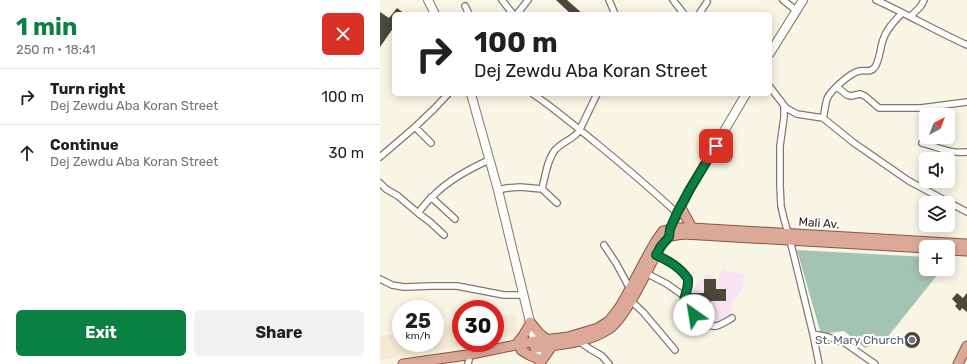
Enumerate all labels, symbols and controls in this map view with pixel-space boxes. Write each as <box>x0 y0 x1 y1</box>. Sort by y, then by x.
text: 1 min <box>16 13 77 41</box>
button: close <box>322 13 364 55</box>
text: 100 m <box>474 26 558 59</box>
icon: right <box>408 28 460 80</box>
text: 250 m · 18:41 <box>16 42 96 57</box>
text: Dej Zewdu Aba Koran Street <box>474 60 707 82</box>
text: Turn right <box>50 80 125 98</box>
icon: right <box>16 86 38 108</box>
text: 100 m <box>322 88 364 106</box>
text: Dej Zewdu Aba Koran Street <box>50 98 218 113</box>
north arrow <box>919 108 955 144</box>
map controls <box>919 108 955 276</box>
pin <box>699 129 733 163</box>
icon: arrive <box>705 135 727 157</box>
text: Continue <box>50 136 119 154</box>
icon: ahead <box>16 142 38 164</box>
text: 30 m <box>328 144 364 162</box>
button: sound <box>919 152 955 188</box>
text: Dej Zewdu Aba Koran Street <box>50 154 218 169</box>
button: layers <box>919 196 955 232</box>
street label: Mali Av. <box>798 215 840 231</box>
button: + <box>919 240 955 276</box>
position arrow <box>673 294 715 336</box>
speed limit sign: 30 <box>452 300 504 352</box>
text: 25 <box>405 309 431 333</box>
button: Exit <box>16 310 186 356</box>
button: Share <box>194 310 364 356</box>
text: km/h <box>406 330 430 342</box>
place label: St. Mary Church <box>815 333 904 347</box>
marker: St. Mary Church <box>907 335 917 345</box>

